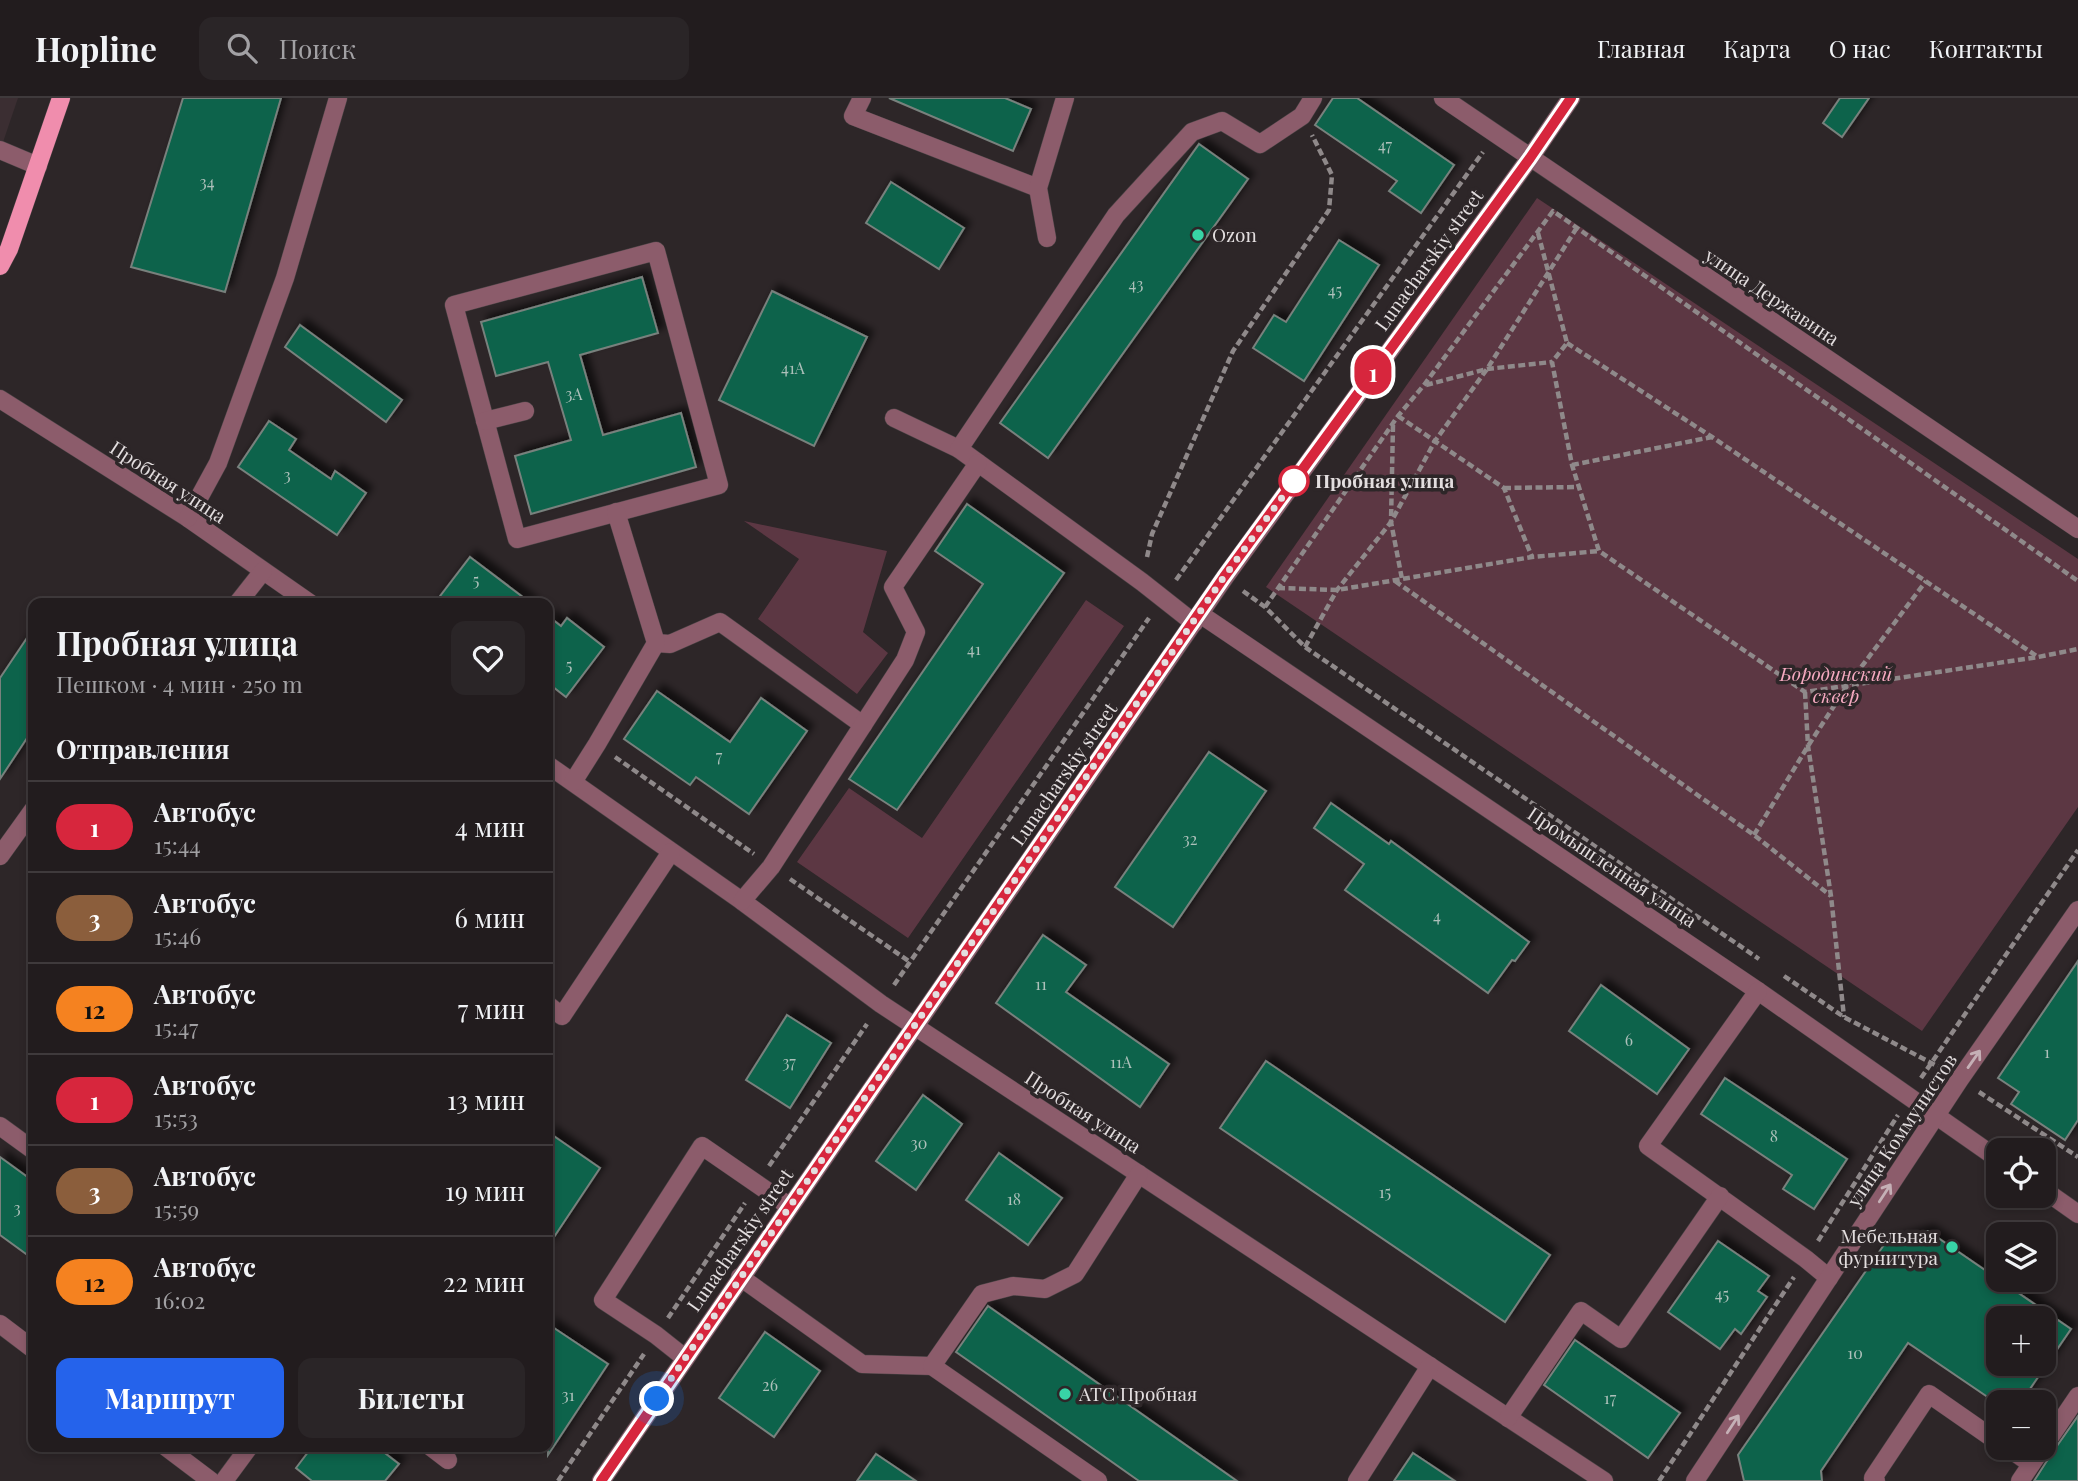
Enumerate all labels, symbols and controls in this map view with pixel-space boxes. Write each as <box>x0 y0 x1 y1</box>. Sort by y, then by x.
search box <box>199 17 689 80</box>
text: Hopline <box>35 26 157 70</box>
icon: search <box>223 29 261 67</box>
text: Поиск <box>279 31 356 66</box>
text: Главная <box>1597 32 1685 64</box>
text: Карта <box>1723 32 1791 64</box>
text: О нас <box>1829 32 1891 64</box>
text: Контакты <box>1929 32 2043 64</box>
house number: 47 <box>1378 134 1393 155</box>
house number: 34 <box>199 171 215 192</box>
street label: Lunacharskiy street <box>1368 183 1489 335</box>
place label: Ozon <box>1212 221 1258 247</box>
marker: Ozon <box>1190 227 1206 243</box>
street label: улица Державина <box>1699 241 1845 351</box>
house number: 43 <box>1129 273 1143 294</box>
house number: 45 <box>1328 279 1342 300</box>
line badge: 1 <box>1350 349 1396 395</box>
text: 1 <box>1368 356 1378 388</box>
house number: 41А <box>781 357 806 378</box>
house number: 3А <box>565 383 584 404</box>
street label: Пробная улица <box>105 434 232 529</box>
house number: 3 <box>283 464 291 485</box>
marker: Пробная улица <box>1279 466 1309 496</box>
place label: Пробная улица <box>1315 467 1454 493</box>
house number: 5 <box>473 569 479 590</box>
text: Пробная улица <box>56 620 298 664</box>
button: heart <box>451 621 525 695</box>
house number: 41 <box>967 638 981 659</box>
house number: 5 <box>566 654 572 675</box>
park label: Бородинский сквер <box>1779 660 1894 708</box>
text: Пешком · 4 мин · 250 m <box>56 668 303 699</box>
street label: Lunacharskiy street <box>1004 697 1122 850</box>
text: Отправления <box>56 731 230 766</box>
house number: 7 <box>716 745 723 766</box>
text: Автобус <box>154 794 256 829</box>
street label: Промышленная улица <box>1523 800 1703 933</box>
text: 4 мин <box>455 809 525 844</box>
text: 1 <box>90 811 99 843</box>
house number: 32 <box>1183 828 1197 849</box>
text: 15:44 <box>154 829 201 860</box>
text: Автобус <box>154 885 256 920</box>
text: 6 мин <box>454 900 525 935</box>
text: 3 <box>89 902 100 934</box>
house number: 4 <box>1433 905 1441 926</box>
text: 15:46 <box>154 920 201 951</box>
house number: 11 <box>1035 973 1047 994</box>
text: Автобус <box>154 976 256 1011</box>
text: 7 мин <box>458 991 525 1026</box>
text: 12 <box>84 993 105 1025</box>
text: 15:47 <box>154 1011 198 1042</box>
house number: 6 <box>1625 1029 1633 1050</box>
house number: 1 <box>2044 1041 2050 1062</box>
street label: улица Коммунистов <box>1840 1048 1962 1212</box>
one-way arrow <box>1967 1050 1981 1069</box>
house number: 37 <box>782 1051 796 1072</box>
house number: 11А <box>1110 1051 1133 1072</box>
street label: Пробная улица <box>1020 1064 1147 1159</box>
text: Автобус <box>154 1067 256 1102</box>
text: 13 мин <box>447 1082 525 1117</box>
text: 1 <box>90 1084 99 1116</box>
text: 15:53 <box>154 1102 198 1133</box>
house number: 8 <box>1770 1125 1778 1146</box>
house number: 30 <box>911 1132 927 1153</box>
map controls <box>1986 1138 2056 1460</box>
button: locate <box>1986 1138 2056 1208</box>
text: Автобус <box>154 1158 256 1193</box>
street label: Lunacharskiy street <box>680 1163 798 1316</box>
text: 19 мин <box>445 1173 525 1208</box>
text: 3 <box>89 1175 100 1207</box>
house number: 15 <box>1379 1181 1391 1202</box>
one-way arrow <box>1878 1184 1892 1203</box>
house number: 18 <box>1007 1188 1021 1209</box>
text: 15:59 <box>154 1193 199 1224</box>
house number: 3 <box>13 1197 21 1218</box>
place label: Мебельная фурнитура <box>1838 1222 1939 1270</box>
button: layers <box>1986 1222 2056 1292</box>
marker: Мебельная фурнитура <box>1944 1239 1960 1255</box>
text: Автобус <box>154 1249 256 1284</box>
text: 22 мин <box>443 1264 525 1299</box>
text: 12 <box>84 1266 105 1298</box>
house number: 45 <box>1715 1283 1729 1304</box>
text: 16:02 <box>154 1284 205 1315</box>
button: + <box>1986 1306 2056 1376</box>
house number: 10 <box>1847 1342 1863 1363</box>
button: Маршрут <box>56 1358 284 1438</box>
button: Билеты <box>298 1358 525 1438</box>
house number: 26 <box>762 1374 778 1395</box>
place label: АТС Пробная <box>1078 1380 1197 1406</box>
your location <box>639 1381 674 1416</box>
house number: 31 <box>561 1384 575 1405</box>
marker: АТС Пробная <box>1057 1386 1073 1402</box>
house number: 17 <box>1604 1387 1617 1408</box>
button: − <box>1986 1390 2056 1460</box>
one-way arrow <box>1726 1415 1740 1434</box>

